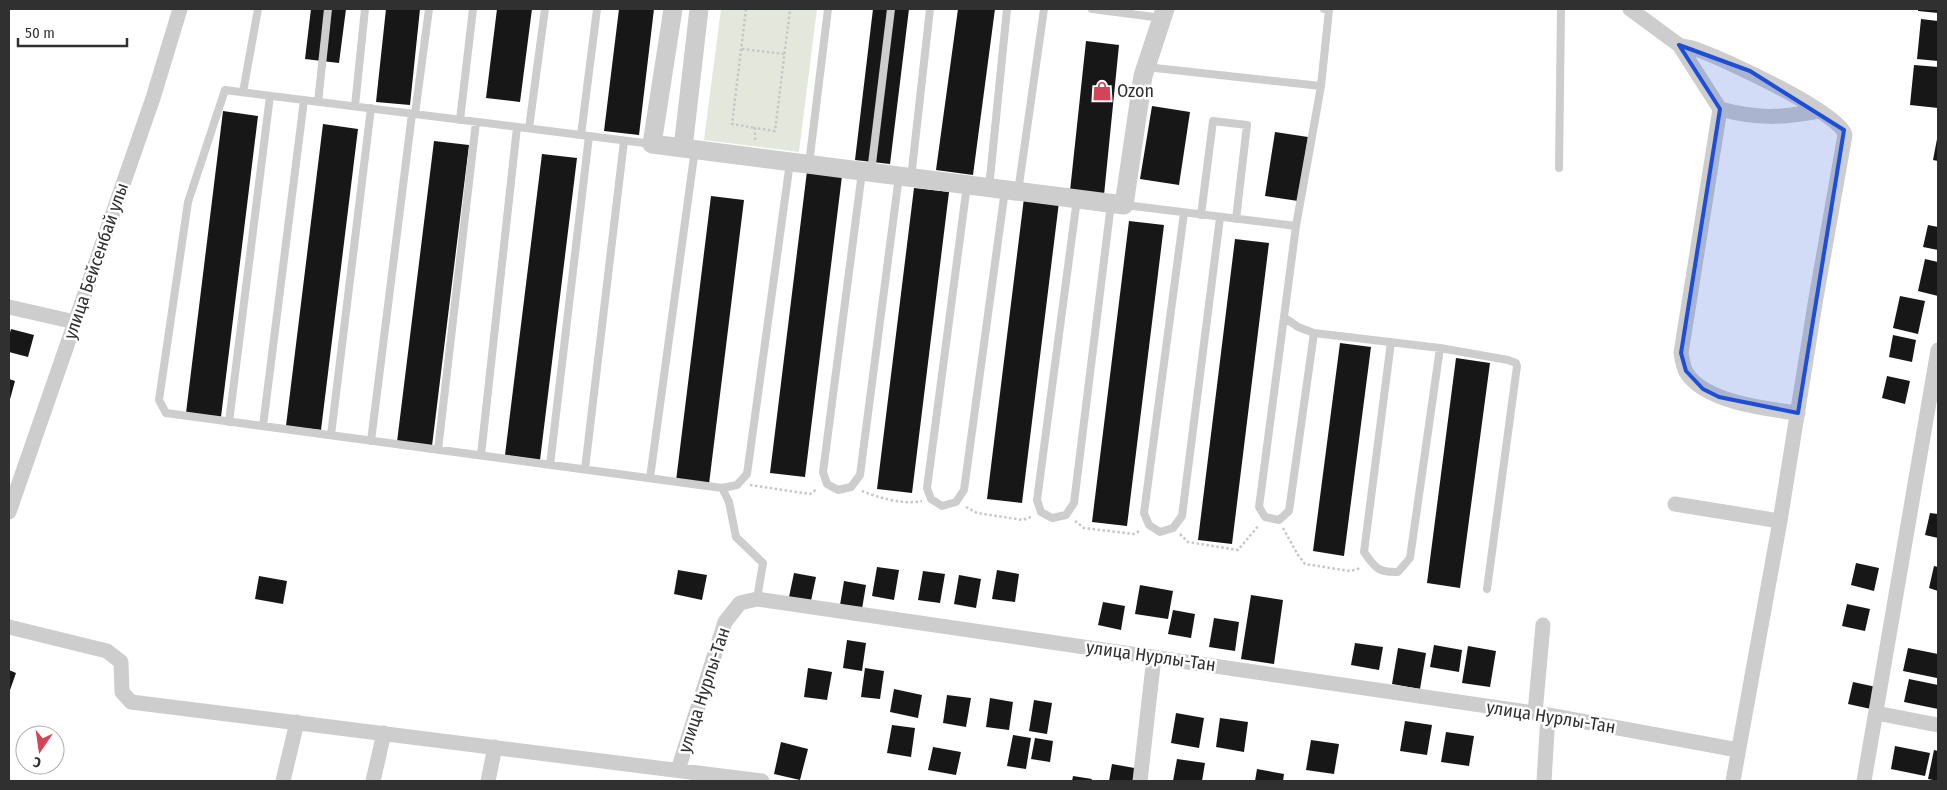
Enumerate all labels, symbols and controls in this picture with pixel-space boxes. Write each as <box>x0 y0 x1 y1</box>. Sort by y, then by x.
scale bar <box>18 15 126 47</box>
text: 50 m <box>25 24 55 42</box>
shop icon: Ozon <box>1091 80 1113 102</box>
place label: Ozon <box>1117 80 1154 102</box>
street label: улица Бейсенбай улы <box>59 180 133 342</box>
street label: улица Нурлы-Тан <box>673 625 735 755</box>
street label: улица Нурлы-Тан <box>1085 636 1217 676</box>
street label: улица Нурлы-Тан <box>1485 696 1617 738</box>
north arrow <box>15 725 65 775</box>
text: С <box>31 753 43 771</box>

